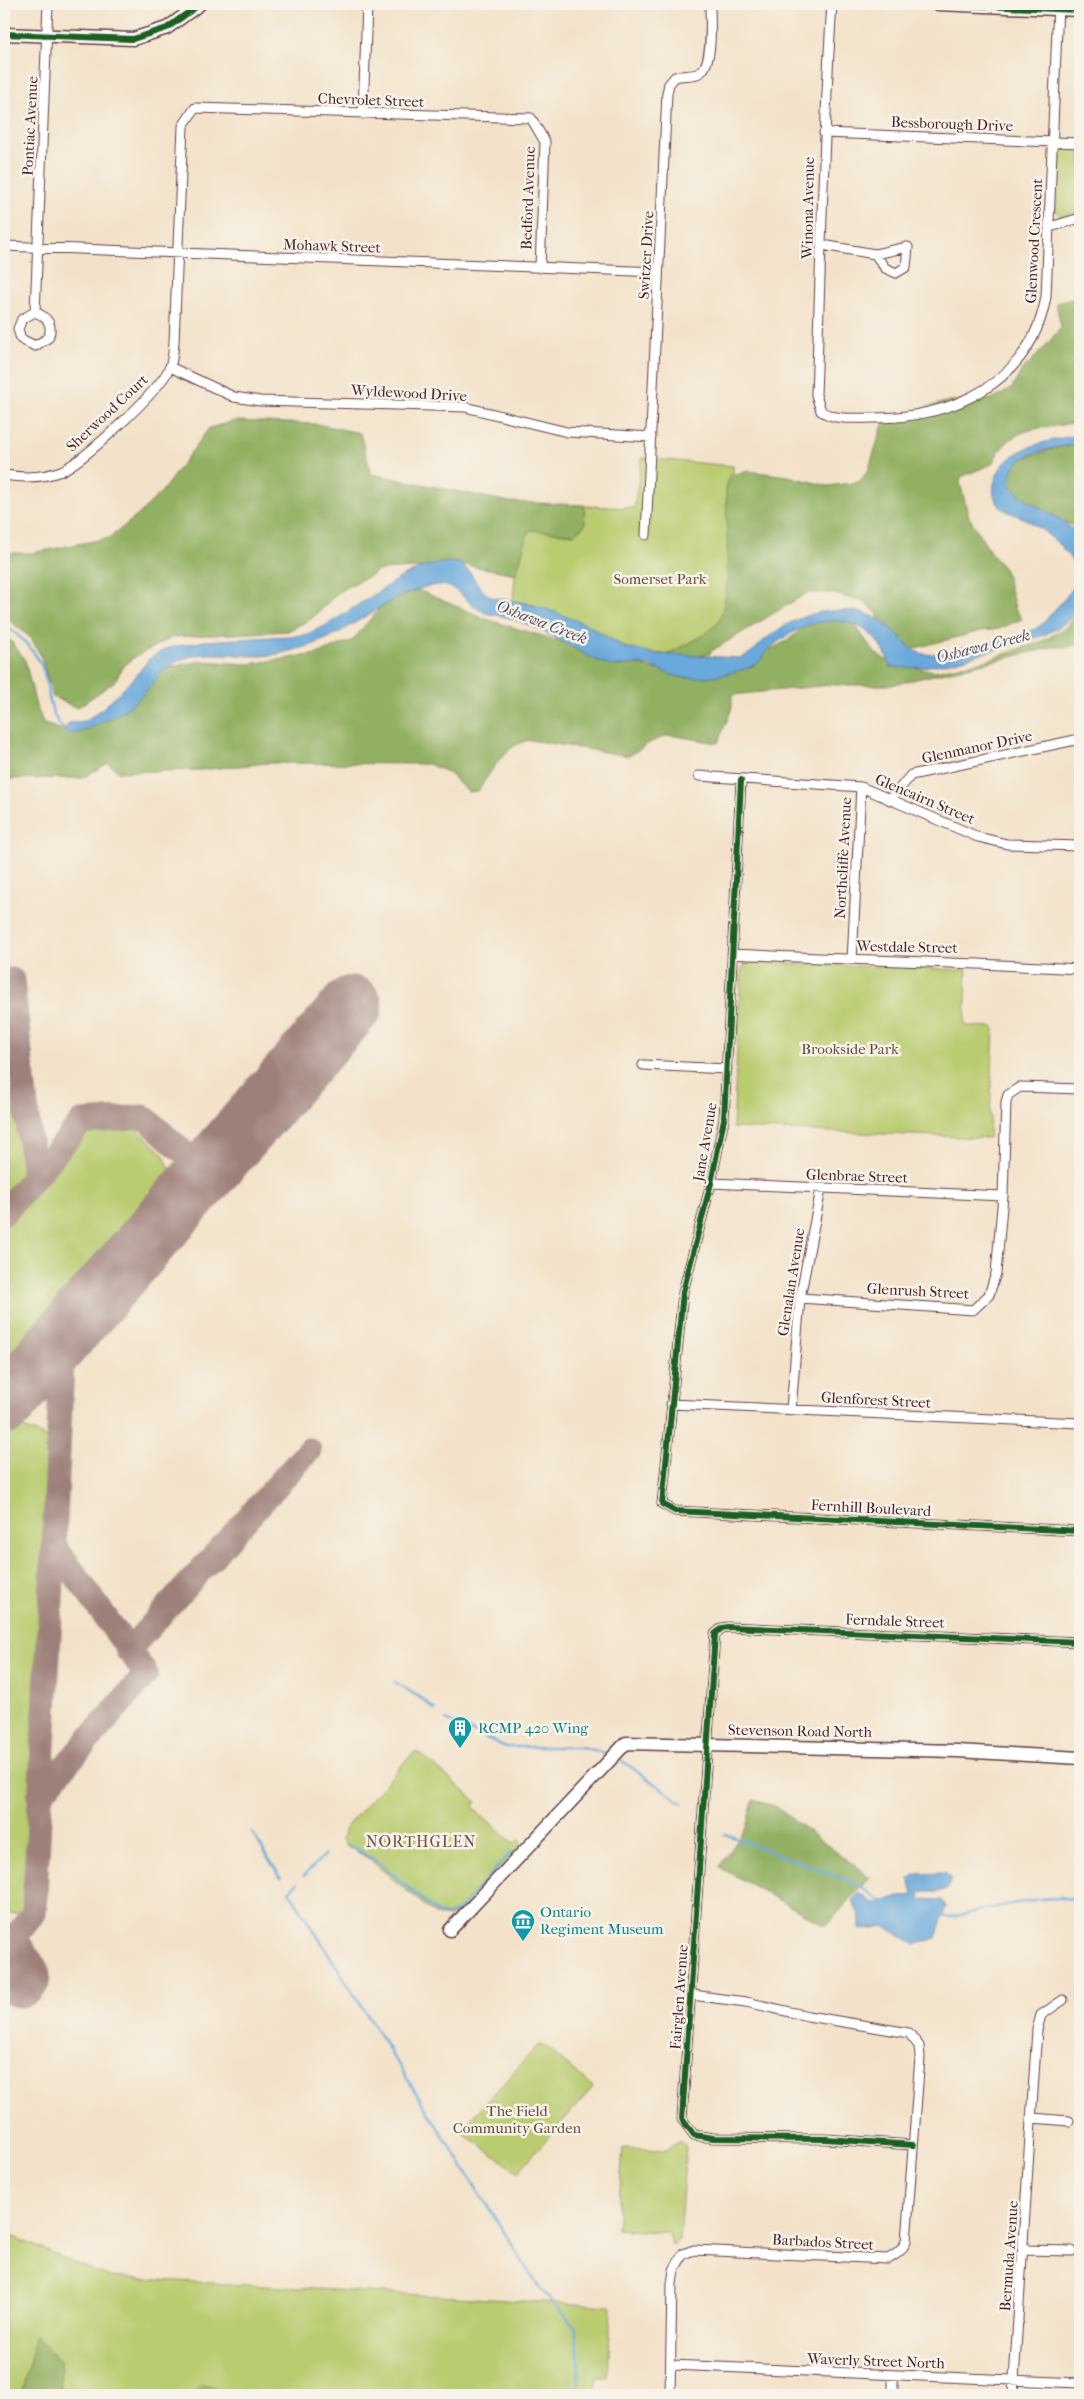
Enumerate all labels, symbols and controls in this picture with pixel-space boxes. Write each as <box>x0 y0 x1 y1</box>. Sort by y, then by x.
street label: Pontiac Avenue <box>18 75 42 176</box>
street label: Chevrolet Street <box>317 89 425 111</box>
street label: Bessborough Drive <box>891 113 1014 135</box>
street label: Bedford Avenue <box>517 145 539 250</box>
street label: Winona Avenue <box>798 156 818 260</box>
street label: Glenwood Crescent <box>1022 177 1046 304</box>
street label: Switzer Drive <box>635 210 657 300</box>
street label: Mohawk Street <box>283 235 382 257</box>
street label: Sherwood Court <box>62 370 152 455</box>
street label: Wyldewood Drive <box>350 381 468 405</box>
park label: Somerset Park <box>614 570 707 588</box>
water label: Oshawa Creek <box>494 596 590 648</box>
water label: Oshawa Creek <box>934 625 1032 667</box>
street label: Glenmanor Drive <box>920 726 1034 768</box>
street label: Glencairn Street <box>872 770 978 828</box>
street label: Northcliffe Avenue <box>831 796 855 919</box>
street label: Westdale Street <box>855 937 958 957</box>
park label: Brookside Park <box>801 1040 899 1058</box>
street label: Jane Avenue <box>689 1101 721 1184</box>
street label: Glenbrae Street <box>806 1165 909 1187</box>
street label: Glenalan Avenue <box>774 1226 809 1337</box>
street label: Glenrush Street <box>866 1279 970 1303</box>
street label: Glenforest Street <box>820 1388 932 1412</box>
street label: Fernhill Boulevard <box>810 1496 932 1520</box>
street label: Ferndale Street <box>845 1610 946 1632</box>
building icon: RCMP 420 Wing <box>447 1715 473 1749</box>
place label: RCMP 420 Wing <box>478 1719 589 1737</box>
street label: Stevenson Road North <box>728 1721 873 1741</box>
district label: NORTHGLEN <box>366 1832 476 1851</box>
place label: Ontario Regiment Museum <box>540 1903 664 1938</box>
museum icon: Ontario Regiment Museum <box>510 1908 536 1942</box>
street label: Fairglen Avenue <box>666 1943 692 2050</box>
park label: The Field Community Garden <box>453 2102 582 2137</box>
street label: Bermuda Avenue <box>996 2199 1022 2312</box>
street label: Barbados Street <box>772 2230 875 2254</box>
street label: Waverly Street North <box>806 2350 946 2372</box>

